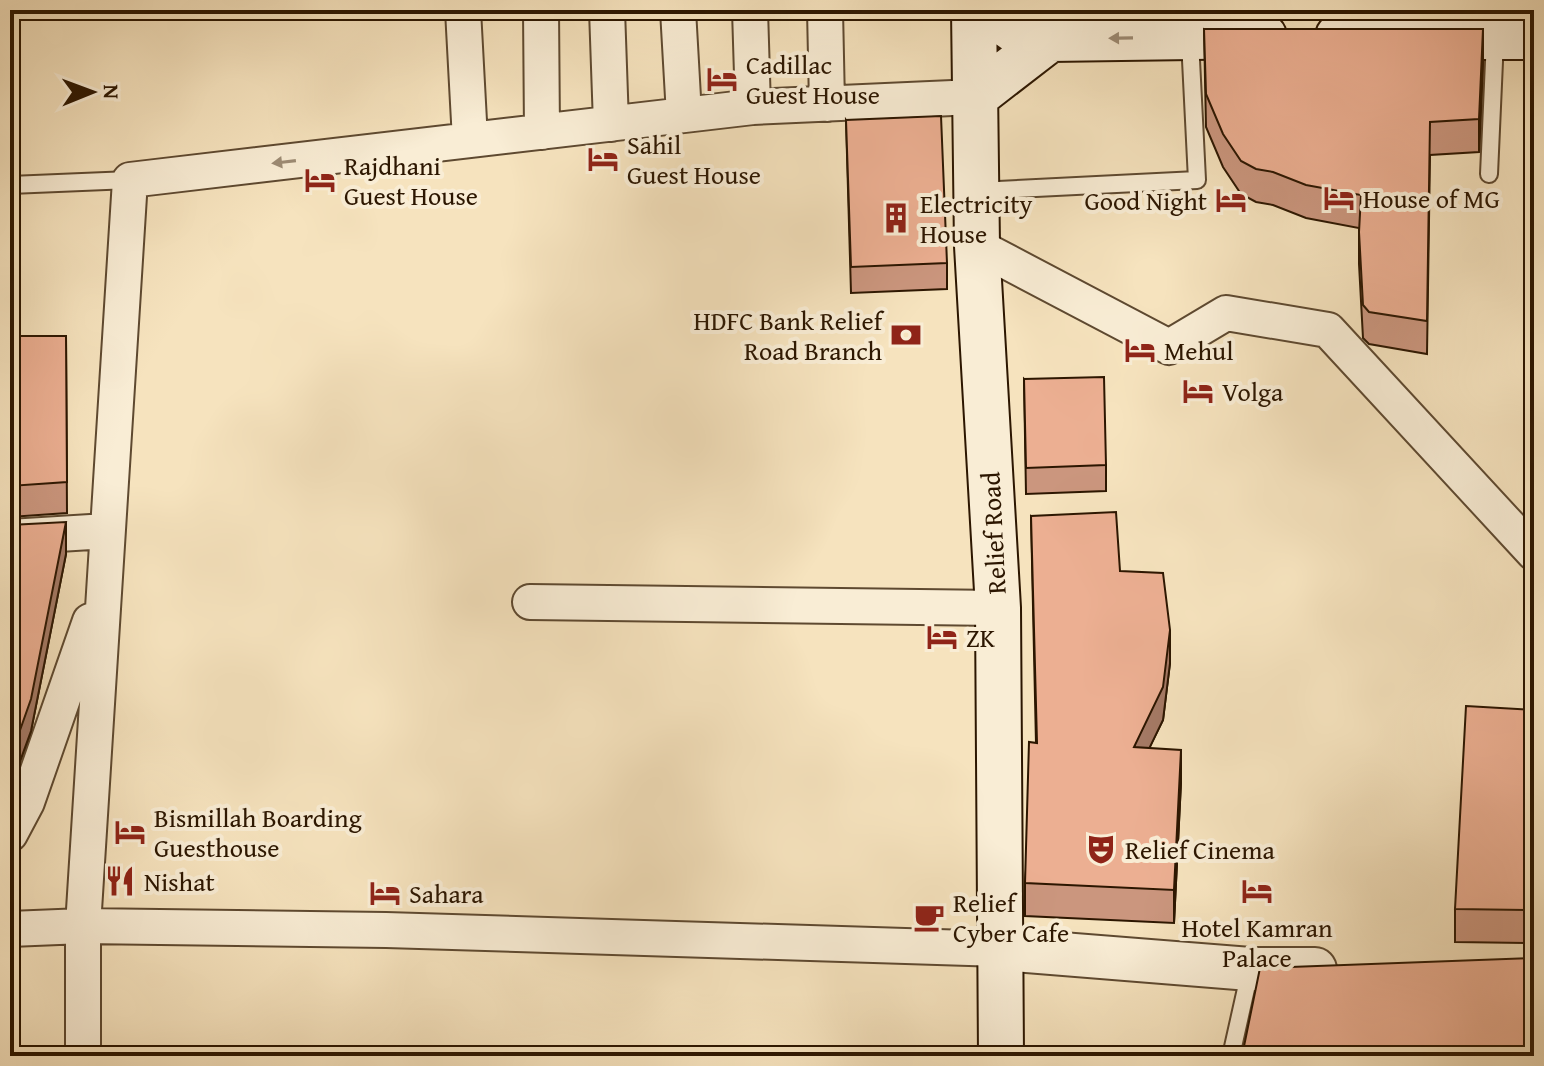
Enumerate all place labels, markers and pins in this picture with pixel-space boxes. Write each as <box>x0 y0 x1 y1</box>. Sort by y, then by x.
place label: Cadillac Guest House <box>746 45 880 114</box>
hotel icon: Cadillac Guest House <box>705 62 739 96</box>
place label: Sahil Guest House <box>627 125 761 194</box>
hotel icon: Sahil Guest House <box>586 142 620 176</box>
place label: Rajdhani Guest House <box>344 146 478 215</box>
hotel icon: Rajdhani Guest House <box>303 163 337 197</box>
place label: House of MG <box>1363 179 1500 218</box>
place label: Good Night <box>1085 181 1207 220</box>
hotel icon: House of MG <box>1322 181 1356 215</box>
hotel icon: Good Night <box>1214 183 1248 217</box>
place label: Electricity House <box>920 184 1032 253</box>
building icon: Electricity House <box>879 201 913 235</box>
place label: HDFC Bank Relief Road Branch <box>694 301 885 370</box>
bank icon: HDFC Bank Relief Road Branch <box>889 318 923 352</box>
place label: Mehul <box>1164 331 1233 370</box>
hotel icon: Mehul <box>1123 333 1157 367</box>
place label: Volga <box>1222 372 1284 411</box>
hotel icon: Volga <box>1181 374 1215 408</box>
place label: ZK <box>966 618 996 657</box>
hotel icon: ZK <box>925 620 959 654</box>
place label: Bismillah Boarding Guesthouse <box>154 798 362 867</box>
hotel icon: Bismillah Boarding Guesthouse <box>113 815 147 849</box>
place label: Relief Cinema <box>1125 830 1276 869</box>
theatre icon: Relief Cinema <box>1084 832 1118 866</box>
place label: Nishat <box>144 862 215 901</box>
restaurant icon: Nishat <box>103 864 137 898</box>
place label: Sahara <box>409 874 484 913</box>
hotel icon: Hotel Kamran Palace <box>1240 874 1274 908</box>
hotel icon: Sahara <box>368 876 402 910</box>
place label: Relief Cyber Cafe <box>953 883 1069 952</box>
cafe icon: Relief Cyber Cafe <box>912 900 946 934</box>
place label: Hotel Kamran Palace <box>1181 908 1333 977</box>

